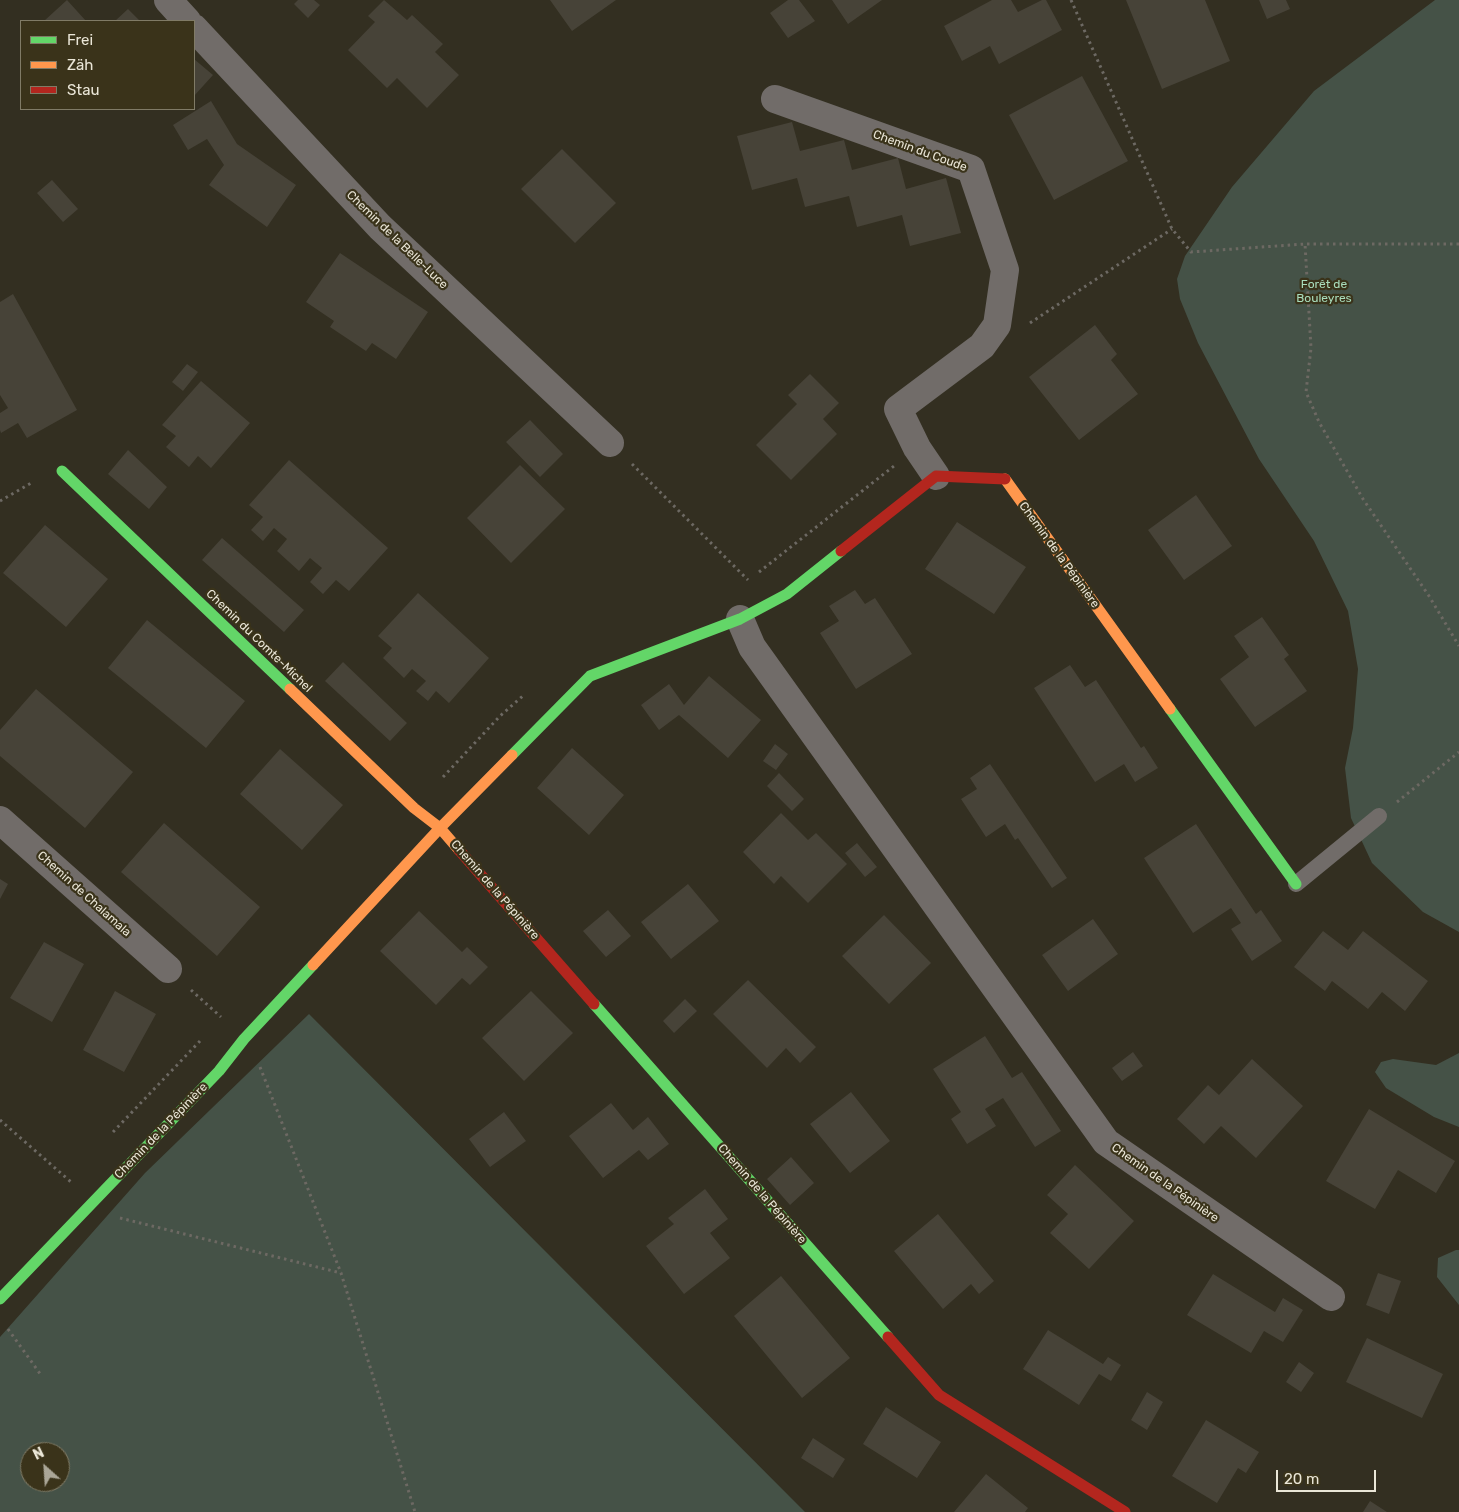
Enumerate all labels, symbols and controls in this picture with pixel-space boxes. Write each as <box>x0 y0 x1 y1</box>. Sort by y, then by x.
legend <box>20 20 195 110</box>
text: Frei <box>67 31 93 49</box>
text: Zäh <box>67 56 93 74</box>
text: Stau <box>67 81 100 99</box>
street label: Chemin du Coude <box>871 127 969 175</box>
street label: Chemin de la Belle-Luce <box>343 188 451 292</box>
park label: Forêt de Bouleyres <box>1296 278 1352 306</box>
street label: Chemin de la Pépinière <box>1016 499 1102 611</box>
street label: Chemin du Comte-Michel <box>203 587 315 695</box>
street label: Chemin de la Pépinière <box>448 837 542 943</box>
street label: Chemin de Chalamala <box>34 848 134 940</box>
street label: Chemin de la Pépinière <box>112 1080 210 1182</box>
street label: Chemin de la Pépinière <box>715 1141 809 1247</box>
street label: Chemin de la Pépinière <box>1109 1141 1221 1225</box>
north arrow <box>20 1442 70 1492</box>
text: N <box>30 1444 47 1464</box>
scale bar <box>1279 1460 1379 1492</box>
text: 20 m <box>1284 1470 1319 1488</box>

